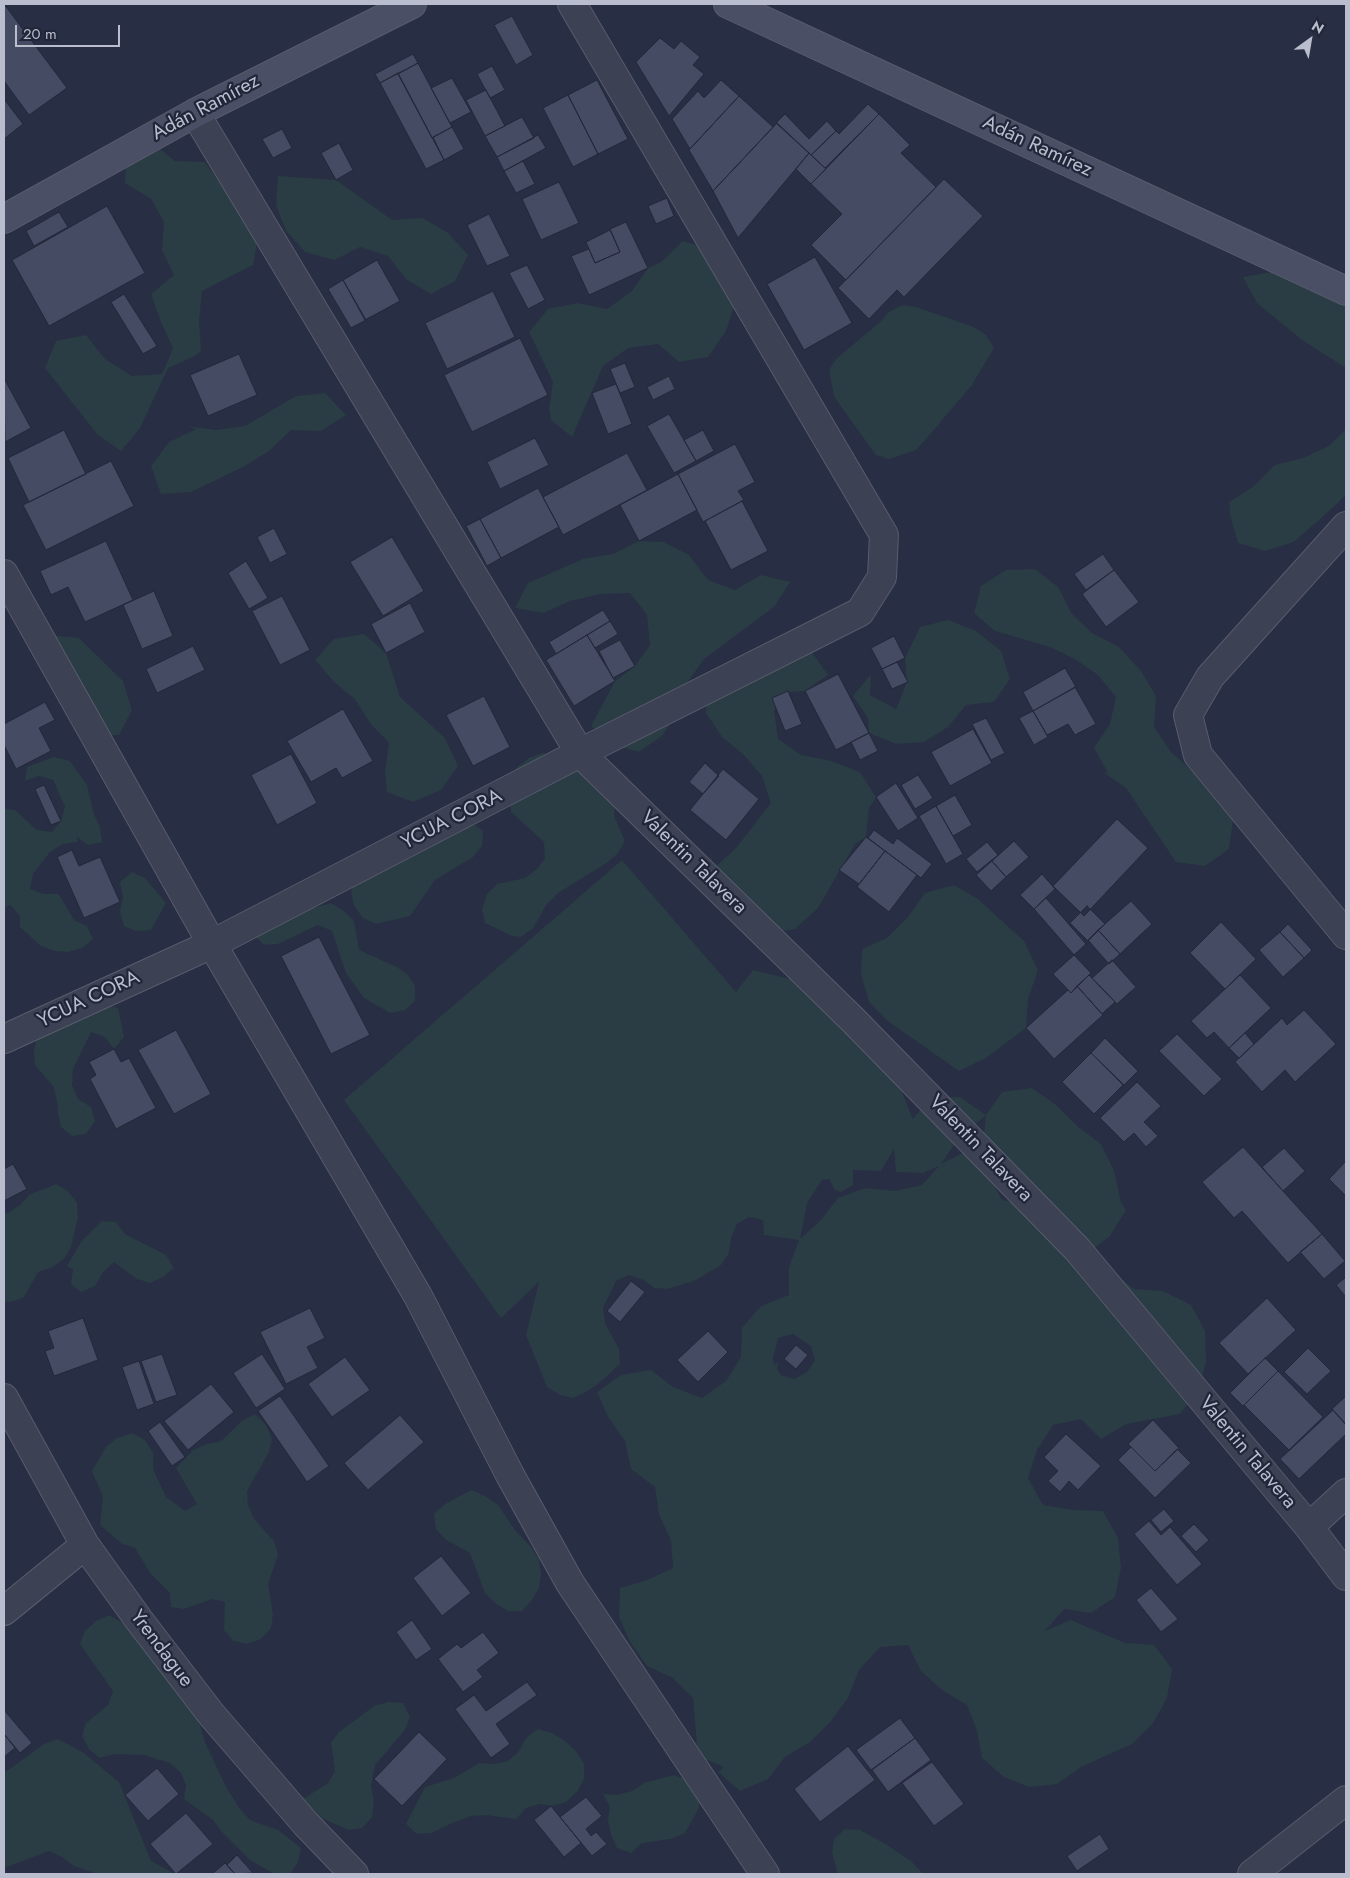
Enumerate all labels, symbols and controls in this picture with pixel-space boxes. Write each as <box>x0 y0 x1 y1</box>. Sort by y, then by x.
scale bar <box>18 15 122 47</box>
north arrow <box>1285 15 1335 65</box>
text: N <box>1308 16 1328 39</box>
text: 20 m <box>23 23 57 45</box>
street label: Adán Ramírez <box>148 70 264 146</box>
street label: Adán Ramírez <box>978 111 1096 183</box>
street label: YCUA CORA <box>398 784 506 856</box>
street label: Valentin Talavera <box>635 806 751 920</box>
street label: YCUA CORA <box>34 966 144 1034</box>
street label: Valentin Talavera <box>923 1091 1037 1207</box>
street label: Valentin Talavera <box>1193 1392 1301 1514</box>
street label: Yrendague <box>124 1606 198 1692</box>

